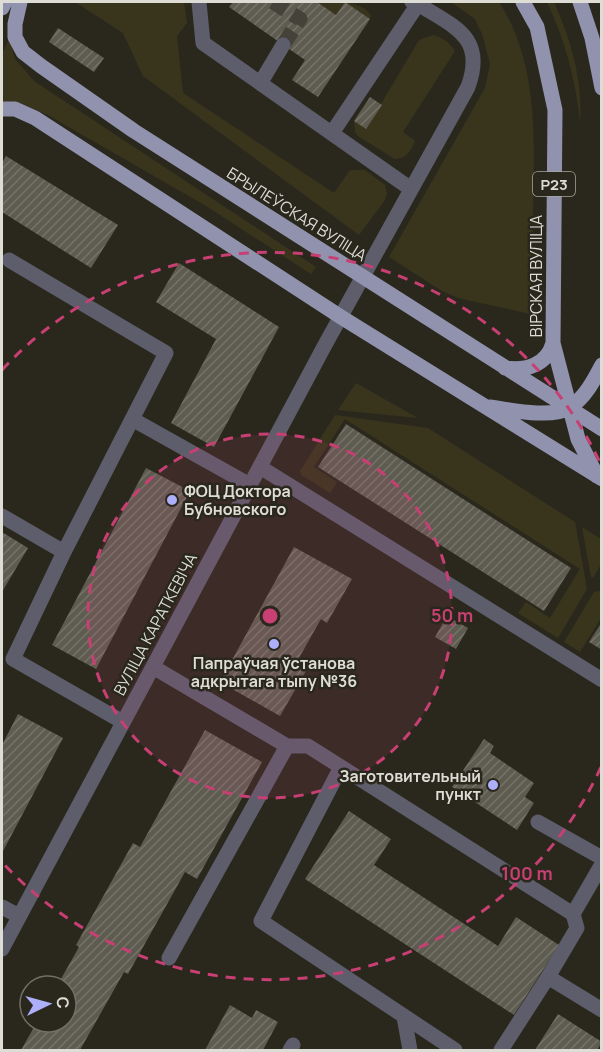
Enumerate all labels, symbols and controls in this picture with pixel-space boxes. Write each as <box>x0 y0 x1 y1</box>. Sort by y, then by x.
street label: БРЫЛЕЎСКАЯ ВУЛІЦА <box>223 162 371 266</box>
road number: Р23 <box>533 172 575 196</box>
street label: ВІРСКАЯ ВУЛІЦА <box>525 215 547 337</box>
place label: ФОЦ Доктора Бубновского <box>184 480 291 520</box>
marker: ФОЦ Доктора Бубновского <box>165 493 179 507</box>
street label: ВУЛІЦА КАРАТКЕВІЧА <box>108 549 202 699</box>
text: 50 m <box>431 603 473 627</box>
centre of rings <box>260 606 280 626</box>
marker: Папраўчая ўстанова адкрытага тыпу №36 <box>267 637 281 651</box>
place label: Папраўчая ўстанова адкрытага тыпу №36 <box>191 652 357 692</box>
place label: Заготовительный пункт <box>339 765 481 805</box>
marker: Заготовительный пункт <box>486 778 500 792</box>
text: 100 m <box>501 861 553 885</box>
north arrow <box>18 974 78 1034</box>
text: С <box>51 996 74 1010</box>

